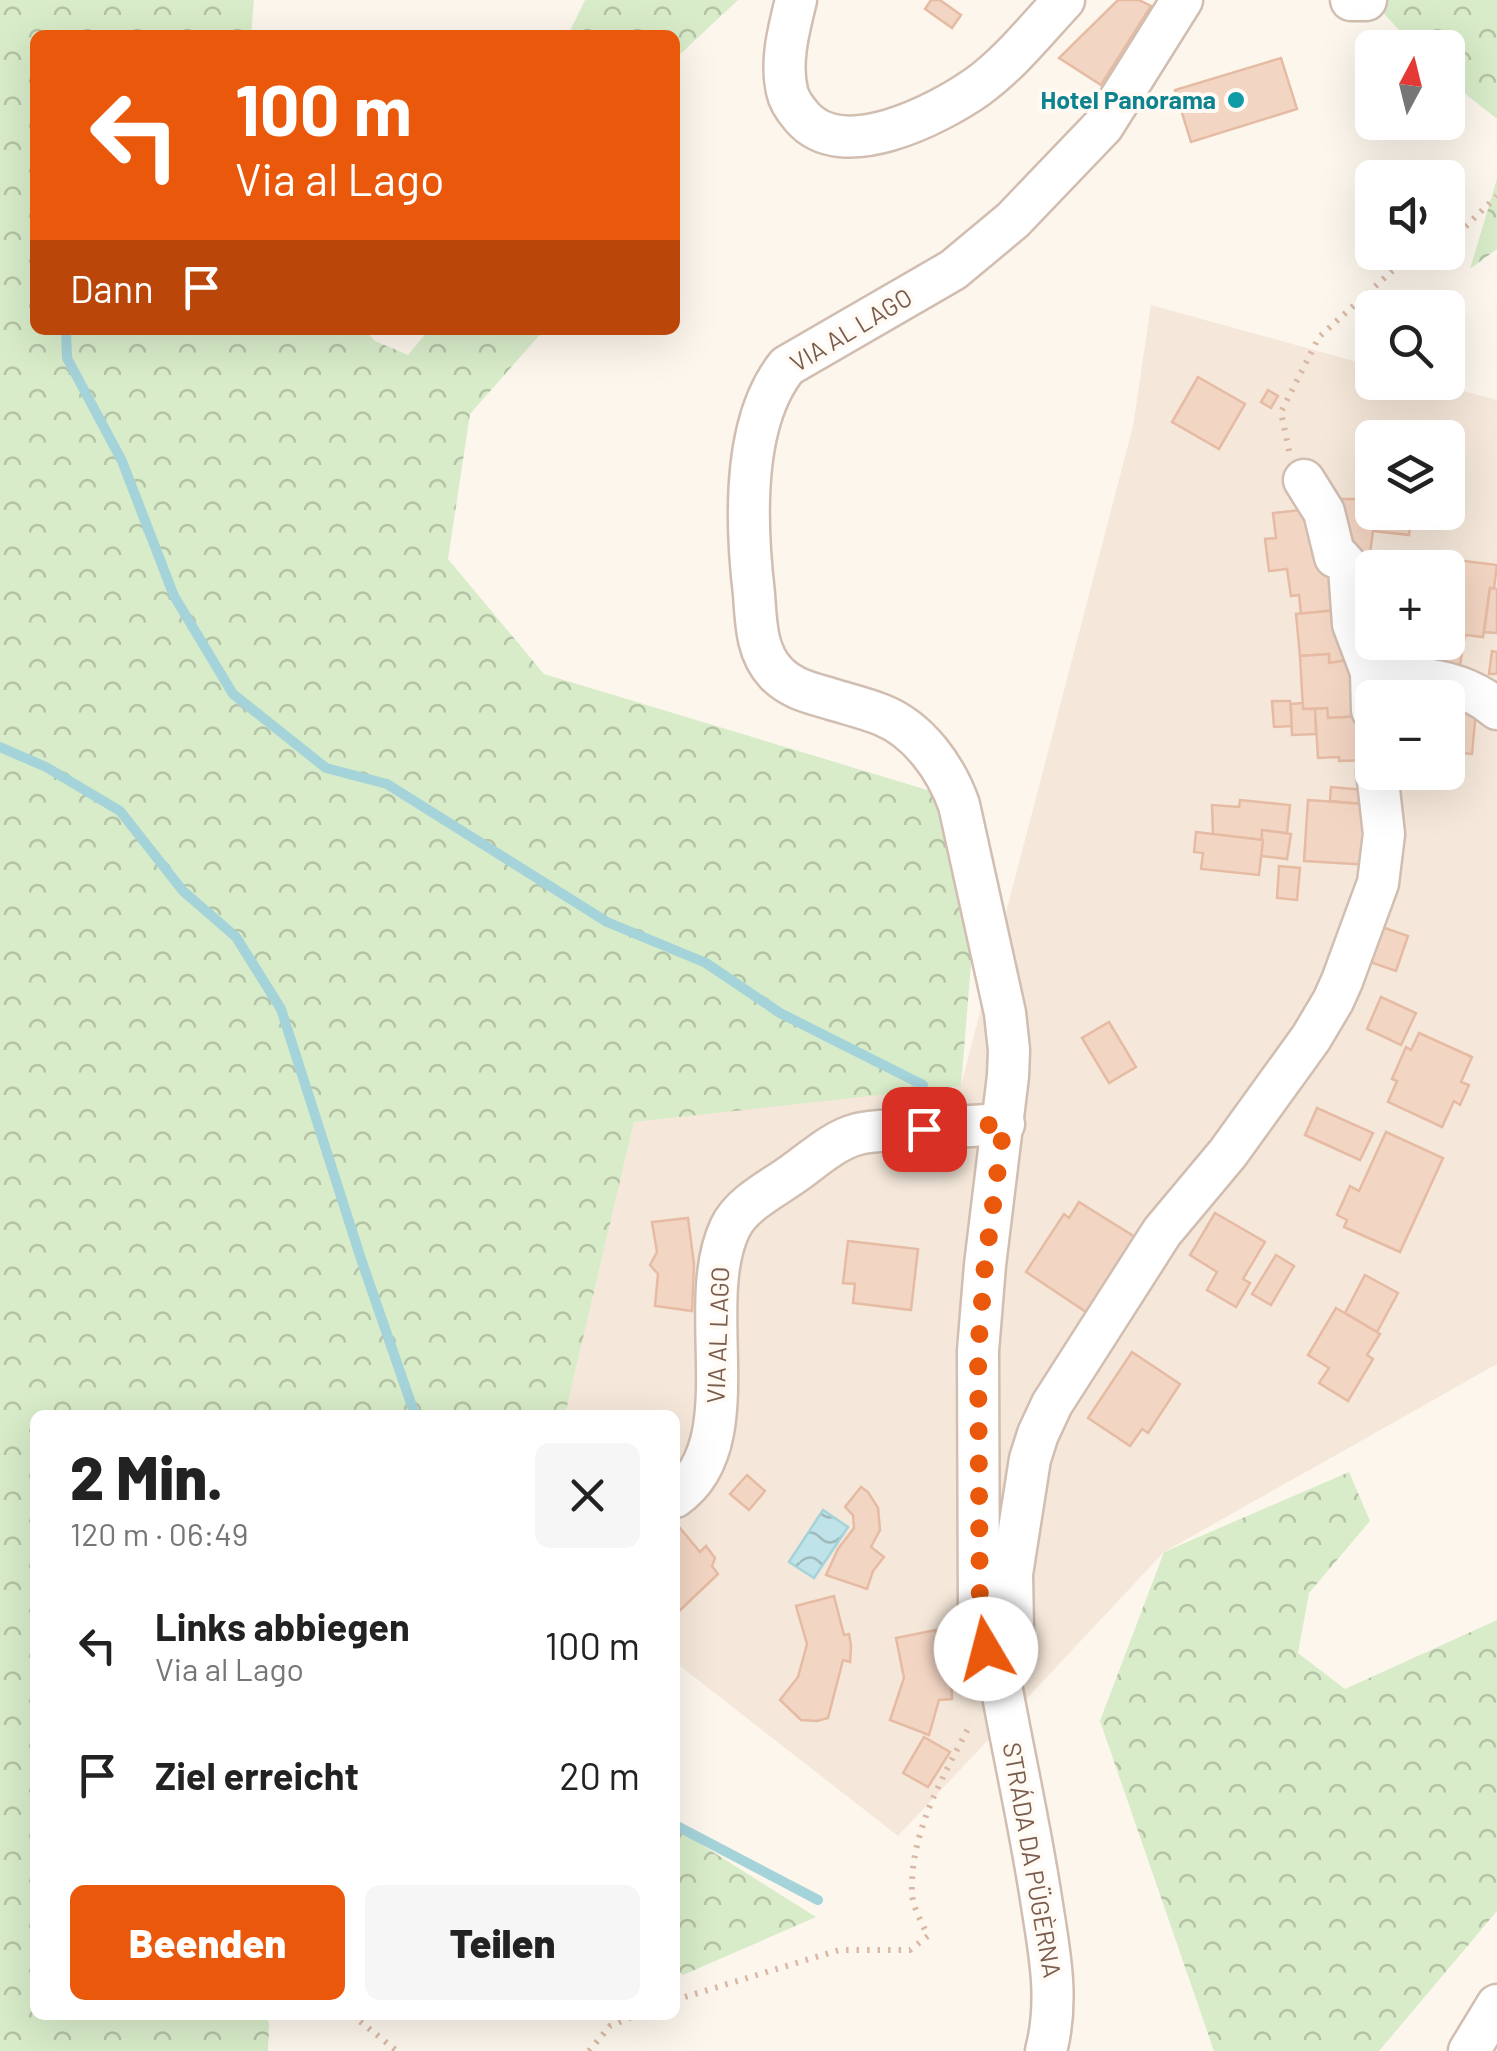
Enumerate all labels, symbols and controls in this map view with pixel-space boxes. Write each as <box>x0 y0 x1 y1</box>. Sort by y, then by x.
north arrow <box>1355 30 1465 140</box>
map controls <box>1355 30 1465 790</box>
text: 100 m <box>235 66 412 150</box>
icon: left <box>70 70 200 200</box>
place label: Hotel Panorama <box>1040 84 1216 114</box>
marker: Hotel Panorama <box>1225 89 1247 111</box>
text: Via al Lago <box>235 151 444 205</box>
button: sound <box>1355 160 1465 270</box>
icon: arrive <box>174 260 229 315</box>
text: Dann <box>70 265 154 311</box>
street label: VIA AL LAGO <box>784 281 917 377</box>
button: search <box>1355 290 1465 400</box>
button: layers <box>1355 420 1465 530</box>
button: + <box>1355 550 1465 660</box>
button: − <box>1355 680 1465 790</box>
pin <box>882 1087 967 1172</box>
icon: arrive <box>897 1102 952 1157</box>
street label: VIA AL LAGO <box>700 1266 734 1404</box>
text: 2 Min. <box>70 1440 223 1512</box>
button: close <box>535 1443 640 1548</box>
text: 120 m · 06:49 <box>70 1514 249 1552</box>
position arrow <box>934 1597 1038 1701</box>
text: Links abbiegen <box>155 1603 410 1649</box>
icon: left <box>70 1618 125 1673</box>
text: 100 m <box>545 1622 640 1668</box>
text: Via al Lago <box>155 1649 304 1687</box>
street label: STRÁDA DA PÜGÈRNA <box>998 1740 1068 1980</box>
icon: arrive <box>70 1748 125 1803</box>
text: Ziel erreicht <box>155 1752 359 1798</box>
text: 20 m <box>559 1752 640 1798</box>
button: Beenden <box>70 1885 345 2000</box>
button: Teilen <box>365 1885 640 2000</box>

